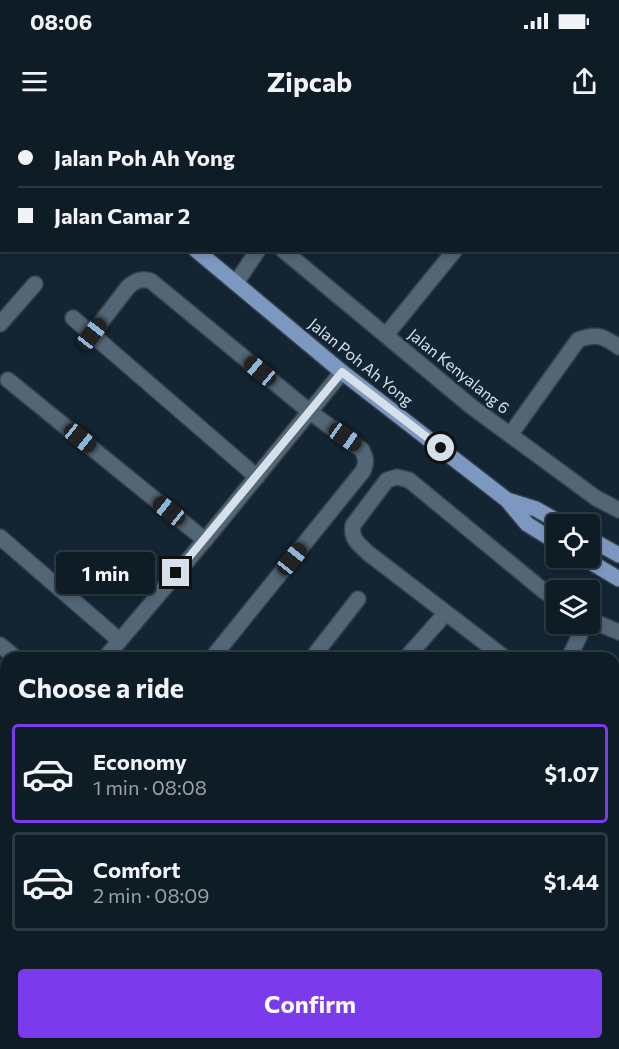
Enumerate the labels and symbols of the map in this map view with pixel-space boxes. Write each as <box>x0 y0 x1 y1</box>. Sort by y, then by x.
car <box>74 314 110 354</box>
street label: Jalan Poh Ah Yong <box>305 314 418 410</box>
street label: Jalan Kenyalang 6 <box>405 324 514 417</box>
car <box>240 353 280 389</box>
car <box>325 419 365 455</box>
car <box>60 420 100 456</box>
route start <box>427 434 454 461</box>
car <box>149 493 189 529</box>
car <box>274 539 310 579</box>
callout: 1 min <box>56 552 155 594</box>
route end <box>162 559 189 586</box>

